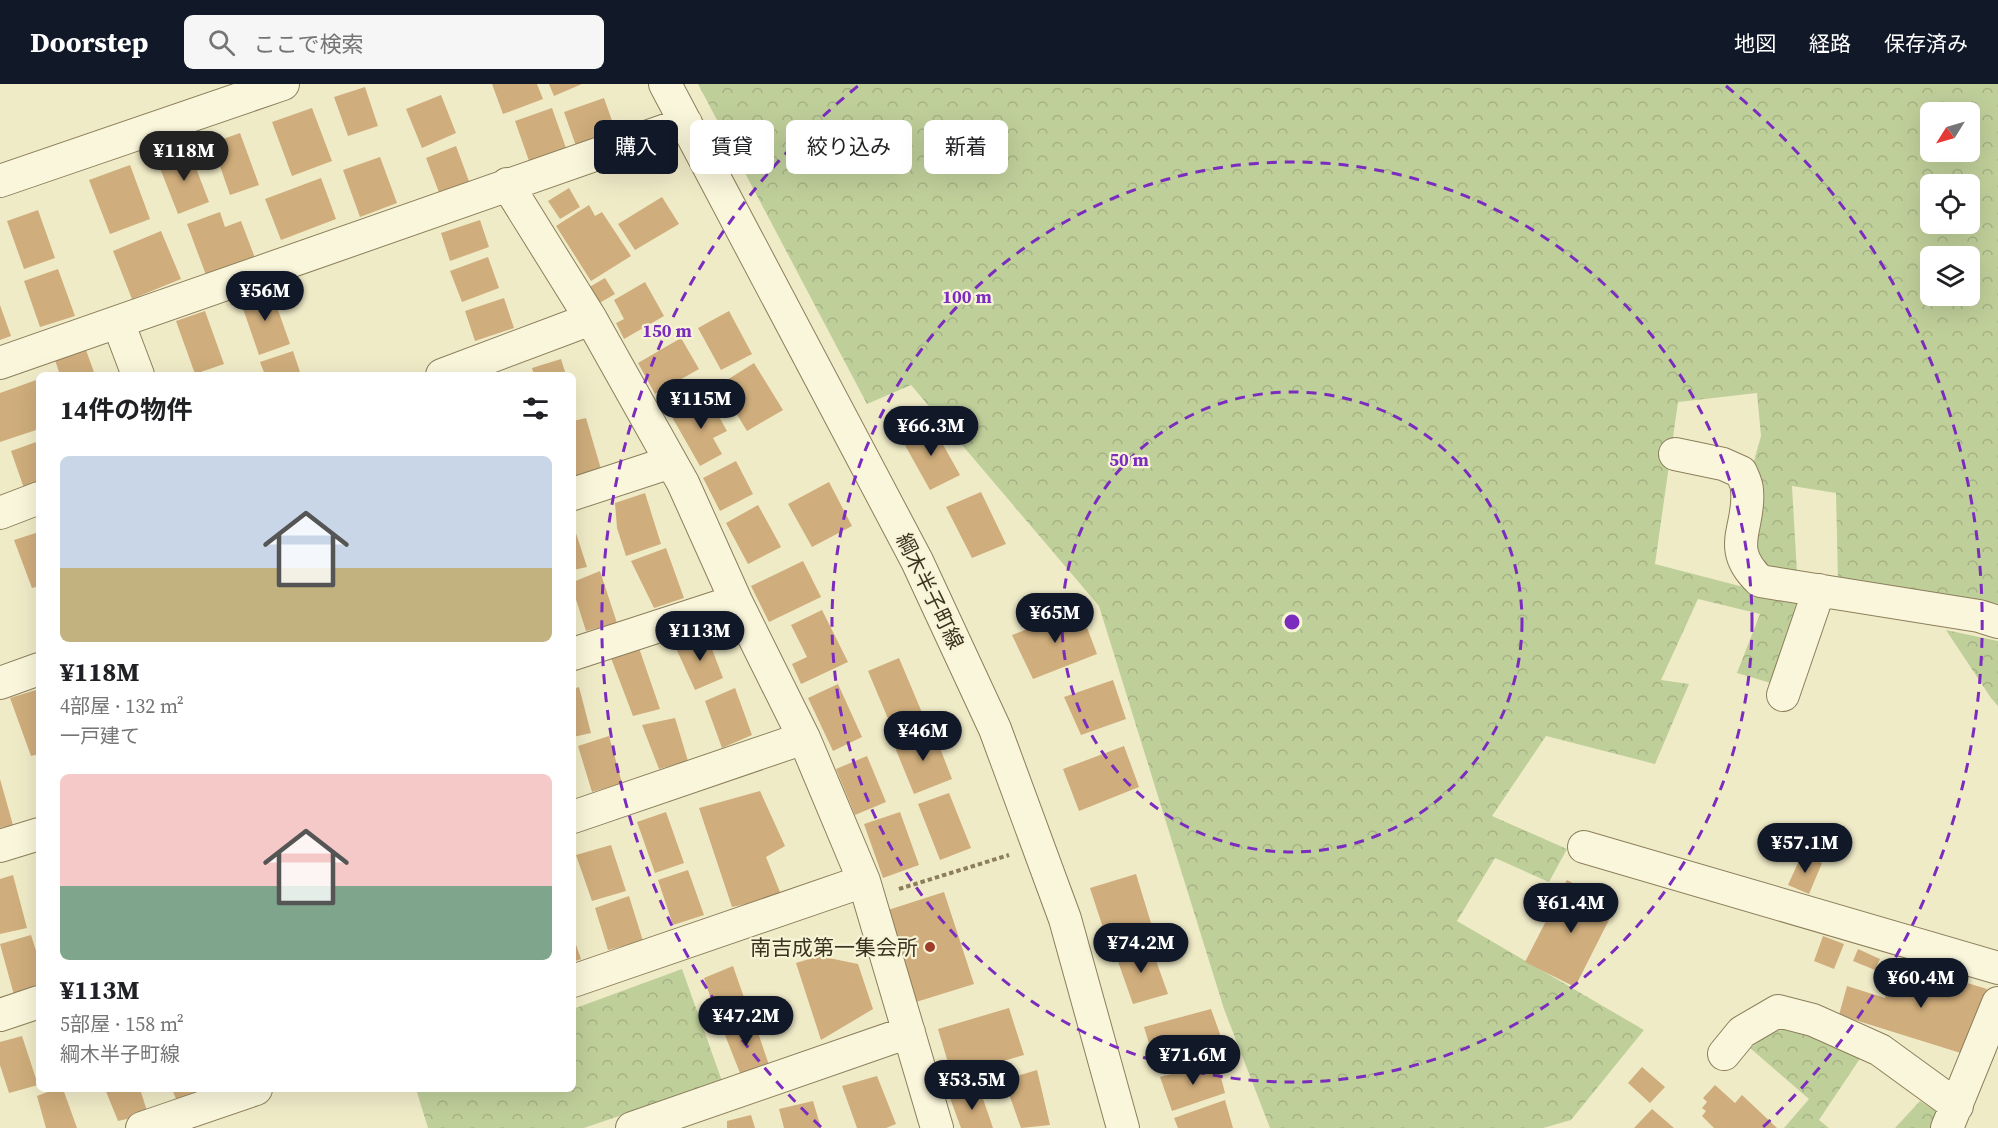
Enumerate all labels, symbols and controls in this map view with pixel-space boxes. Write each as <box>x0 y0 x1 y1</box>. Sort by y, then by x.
search box <box>184 15 604 69</box>
text: Doorstep <box>30 23 148 61</box>
icon: search <box>205 26 238 59</box>
text: ここで検索 <box>253 29 363 59</box>
text: 地図 <box>1734 29 1776 58</box>
text: 経路 <box>1809 29 1851 58</box>
text: 保存済み <box>1884 29 1968 58</box>
north arrow <box>1920 102 1980 162</box>
map controls <box>1920 102 1980 306</box>
chip: 購入 <box>594 120 678 174</box>
chip: 賃貸 <box>690 120 774 174</box>
chip: 絞り込み <box>786 120 912 174</box>
chip: 新着 <box>924 120 1008 174</box>
pin: ¥118M <box>142 131 226 182</box>
text: ¥118M <box>153 136 215 164</box>
button: locate <box>1920 174 1980 234</box>
button: layers <box>1920 246 1980 306</box>
pin: ¥56M <box>229 271 301 322</box>
text: ¥56M <box>240 276 290 304</box>
text: 100 m <box>942 284 992 309</box>
text: 150 m <box>642 318 692 343</box>
pin: ¥115M <box>659 379 743 430</box>
text: ¥115M <box>670 384 732 412</box>
text: 14件の物件 <box>60 392 192 428</box>
icon: filters <box>519 392 552 425</box>
pin: ¥66.3M <box>882 406 980 457</box>
text: ¥66.3M <box>897 411 965 439</box>
text: 50 m <box>1109 447 1149 472</box>
icon: home <box>252 495 360 603</box>
street label: 綱木半子町線 <box>889 528 971 654</box>
pin: ¥65M <box>1019 593 1091 644</box>
text: ¥65M <box>1030 598 1080 626</box>
pin: ¥113M <box>658 611 742 662</box>
centre of rings <box>1282 612 1302 632</box>
text: ¥113M <box>669 616 731 644</box>
text: ¥118M <box>60 654 140 690</box>
text: 4部屋 · 132 m² <box>60 692 184 720</box>
pin: ¥46M <box>887 711 959 762</box>
text: ¥46M <box>898 716 948 744</box>
text: 一戸建て <box>60 722 140 750</box>
icon: home <box>252 813 360 921</box>
pin: ¥57.1M <box>1756 823 1854 874</box>
text: ¥57.1M <box>1771 828 1839 856</box>
pin: ¥61.4M <box>1522 883 1620 934</box>
text: ¥61.4M <box>1537 888 1605 916</box>
pin: ¥74.2M <box>1092 923 1190 974</box>
text: ¥74.2M <box>1107 928 1175 956</box>
place label: 南吉成第一集会所 <box>750 933 918 962</box>
marker: 南吉成第一集会所 <box>923 940 937 954</box>
pin: ¥60.4M <box>1872 958 1970 1009</box>
text: ¥60.4M <box>1887 963 1955 991</box>
text: ¥113M <box>60 972 140 1008</box>
pin: ¥47.2M <box>697 996 795 1047</box>
text: ¥47.2M <box>712 1001 780 1029</box>
text: 5部屋 · 158 m² <box>60 1010 184 1038</box>
pin: ¥71.6M <box>1144 1035 1242 1086</box>
text: 綱木半子町線 <box>60 1040 180 1068</box>
text: ¥71.6M <box>1159 1040 1227 1068</box>
pin: ¥53.5M <box>923 1060 1021 1111</box>
text: ¥53.5M <box>938 1065 1006 1093</box>

